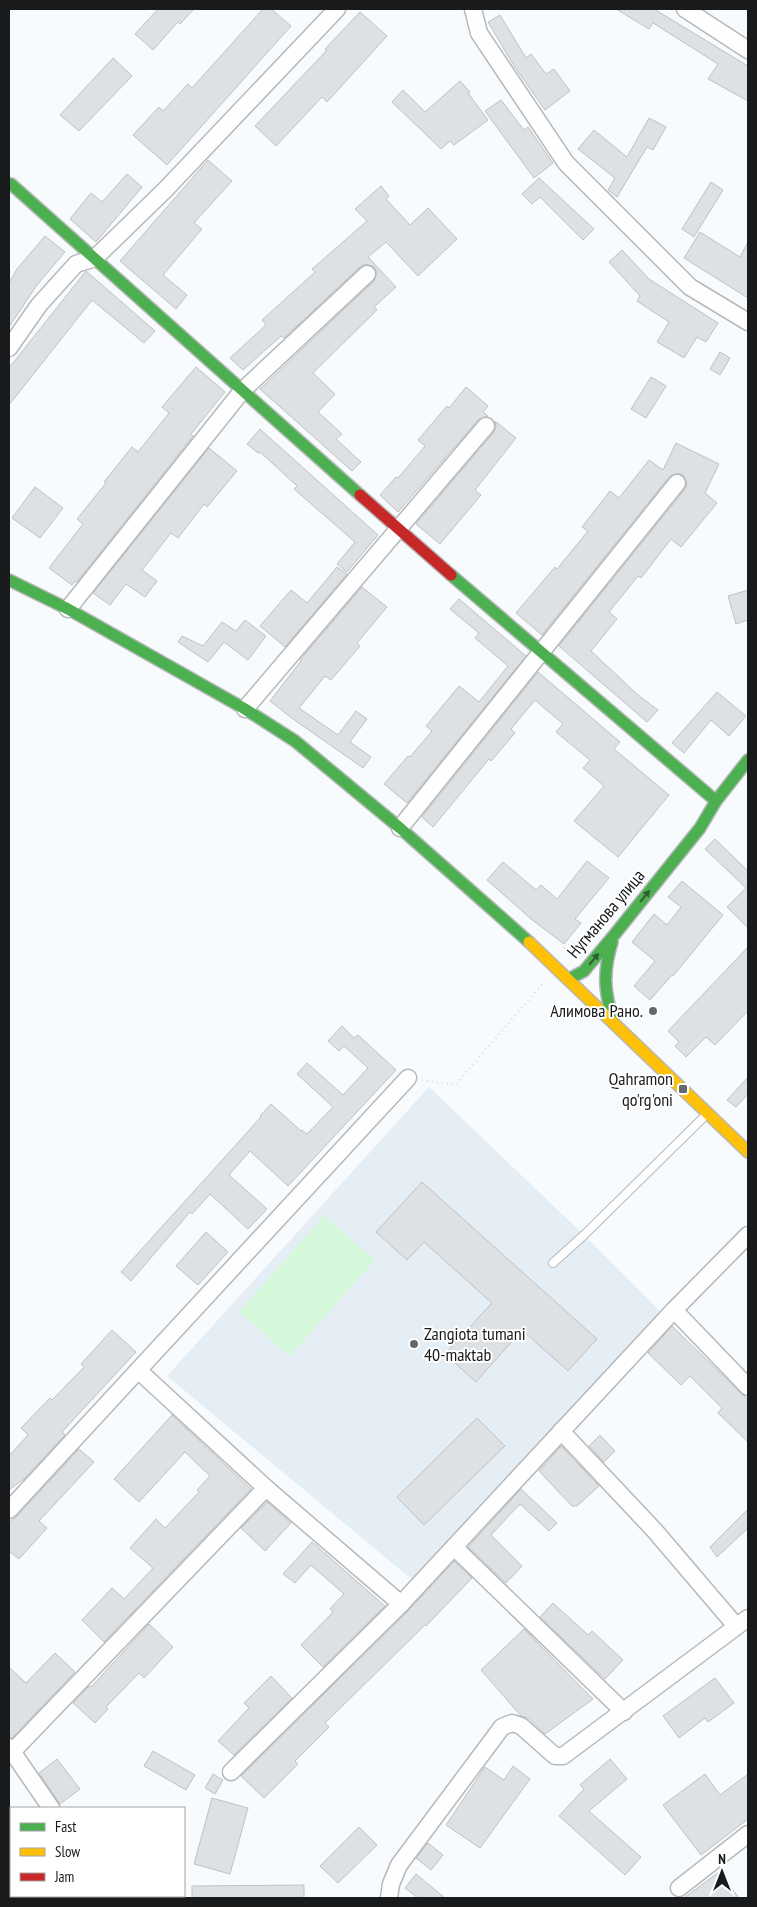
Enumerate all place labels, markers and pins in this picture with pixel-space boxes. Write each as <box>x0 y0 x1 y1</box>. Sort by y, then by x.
place label: Алимова Рано. <box>550 999 643 1022</box>
marker: Алимова Рано. <box>647 1005 659 1017</box>
place label: Qahramon qo'rg'oni <box>608 1067 673 1111</box>
marker: Qahramon qo'rg'oni <box>677 1083 689 1095</box>
place label: Zangiota tumani 40-maktab <box>424 1322 526 1366</box>
marker: Zangiota tumani 40-maktab <box>408 1338 420 1350</box>

